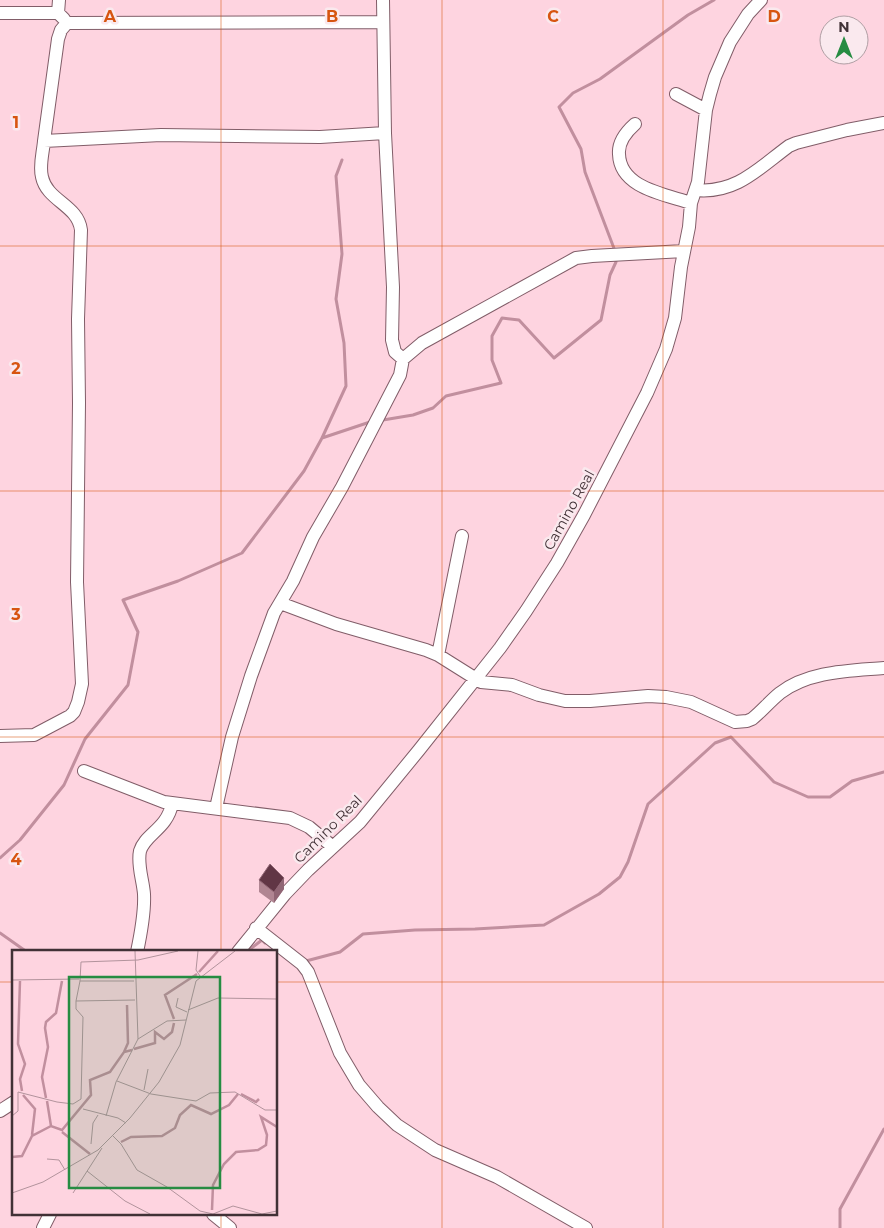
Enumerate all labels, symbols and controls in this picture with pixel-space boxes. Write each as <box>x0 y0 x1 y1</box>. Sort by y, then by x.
text: A <box>103 7 117 26</box>
text: B <box>326 7 338 26</box>
text: C <box>547 7 559 26</box>
text: D <box>767 7 781 26</box>
north arrow <box>819 15 869 65</box>
text: N <box>838 18 850 36</box>
text: 1 <box>13 113 19 132</box>
text: 2 <box>11 359 21 378</box>
street label: Camino Real <box>540 467 598 553</box>
text: 3 <box>10 605 21 624</box>
street label: Camino Real <box>290 791 366 867</box>
text: 4 <box>10 850 22 869</box>
inset map <box>12 950 278 1216</box>

